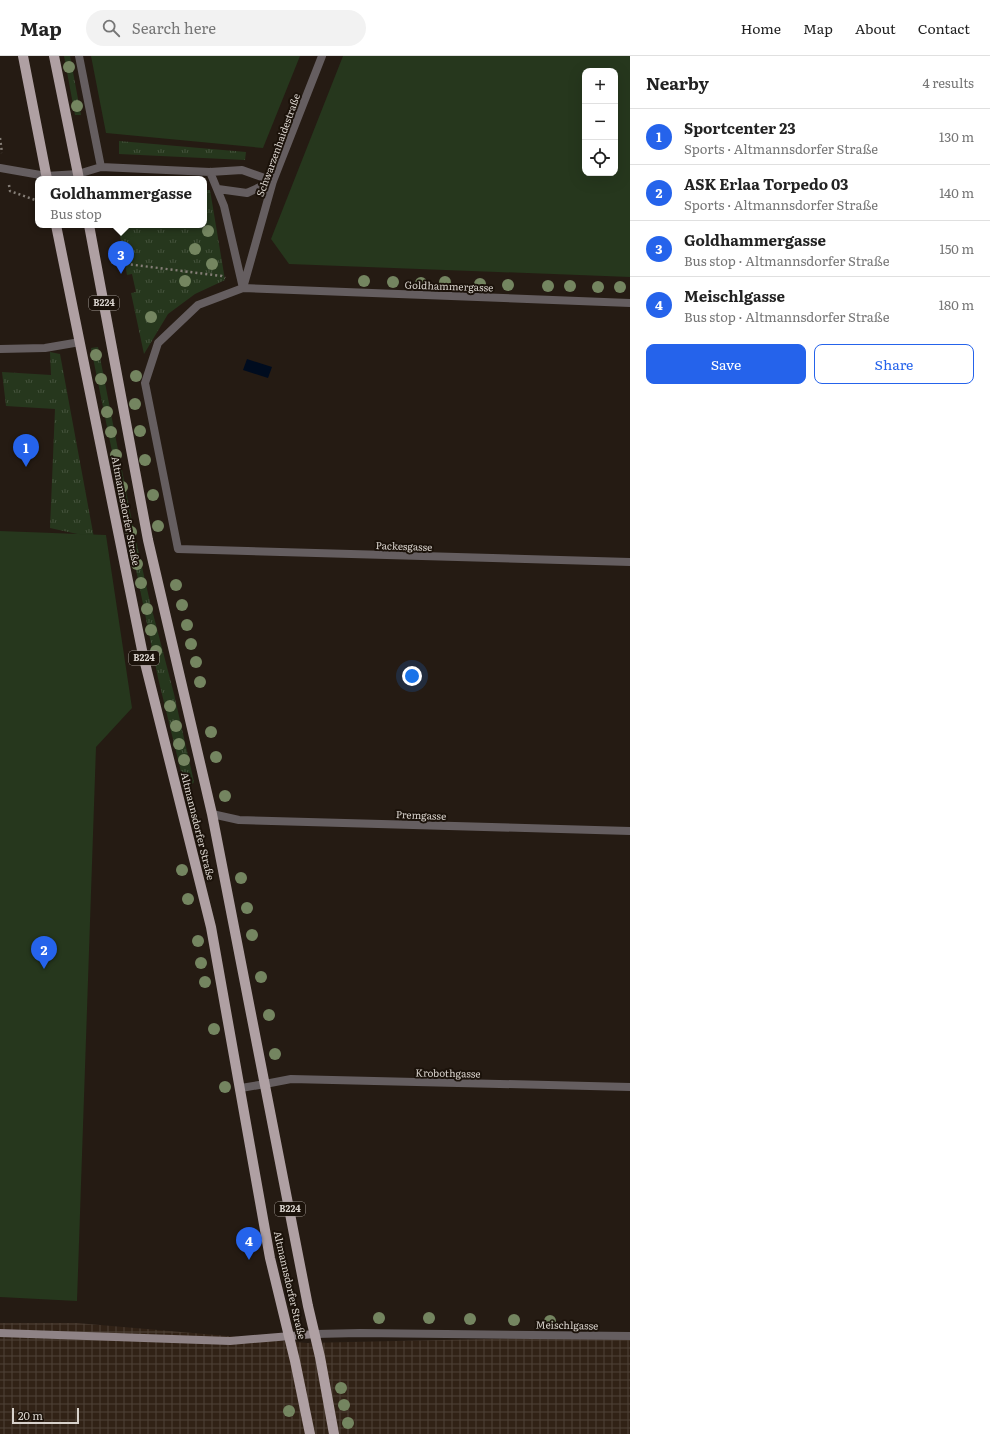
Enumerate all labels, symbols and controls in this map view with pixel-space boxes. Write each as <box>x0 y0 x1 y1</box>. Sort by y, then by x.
search box <box>86 10 366 46</box>
text: Map <box>20 14 62 42</box>
text: Search here <box>132 16 216 39</box>
icon: search <box>100 17 122 39</box>
text: Home <box>741 18 781 38</box>
text: Map <box>803 18 833 38</box>
text: About <box>855 18 896 38</box>
text: Contact <box>918 18 970 38</box>
map controls <box>582 68 618 176</box>
button: + <box>582 68 618 104</box>
text: Nearby <box>646 70 709 95</box>
text: 4 results <box>923 73 974 92</box>
street label: Schwarzenhaidestraße <box>252 91 303 199</box>
button: − <box>582 104 618 140</box>
text: Sportcenter 23 <box>684 116 796 139</box>
text: 1 <box>656 127 662 146</box>
text: 130 m <box>939 127 974 146</box>
text: Sports · Altmannsdorfer Straße <box>684 139 878 158</box>
button: locate <box>582 140 618 176</box>
text: ASK Erlaa Torpedo 03 <box>684 172 848 195</box>
popup <box>35 176 207 228</box>
text: Goldhammergasse <box>50 181 192 204</box>
text: 2 <box>656 183 662 202</box>
text: 140 m <box>939 183 974 202</box>
text: Sports · Altmannsdorfer Straße <box>684 195 878 214</box>
text: Bus stop <box>50 204 102 223</box>
text: Goldhammergasse <box>684 228 826 251</box>
text: 3 <box>655 239 663 258</box>
text: 150 m <box>939 239 974 258</box>
pin: 3 <box>108 241 134 274</box>
text: Bus stop · Altmannsdorfer Straße <box>684 251 889 270</box>
street label: Goldhammergasse <box>405 276 494 295</box>
text: Meischlgasse <box>684 284 785 307</box>
text: 4 <box>655 295 663 314</box>
text: 180 m <box>939 295 974 314</box>
road number: B224 <box>89 296 119 310</box>
text: Bus stop · Altmannsdorfer Straße <box>684 307 889 326</box>
button: Save <box>646 344 806 384</box>
button: Share <box>814 344 974 384</box>
pin: 1 <box>13 434 39 467</box>
street label: Altmannsdorfer Straße <box>109 455 144 567</box>
street label: Packesgasse <box>375 537 433 554</box>
road number: B224 <box>129 651 159 665</box>
your location <box>402 666 422 686</box>
street label: Altmannsdorfer Straße <box>178 770 219 881</box>
street label: Premgasse <box>396 806 446 823</box>
pin: 2 <box>31 936 57 969</box>
street label: Krobothgasse <box>415 1064 481 1081</box>
road number: B224 <box>275 1202 305 1216</box>
pin: 4 <box>236 1227 262 1260</box>
street label: Altmannsdorfer Straße <box>271 1229 310 1341</box>
street label: Meischlgasse <box>535 1316 599 1333</box>
scale bar <box>12 1406 79 1425</box>
text: 20 m <box>18 1407 43 1423</box>

